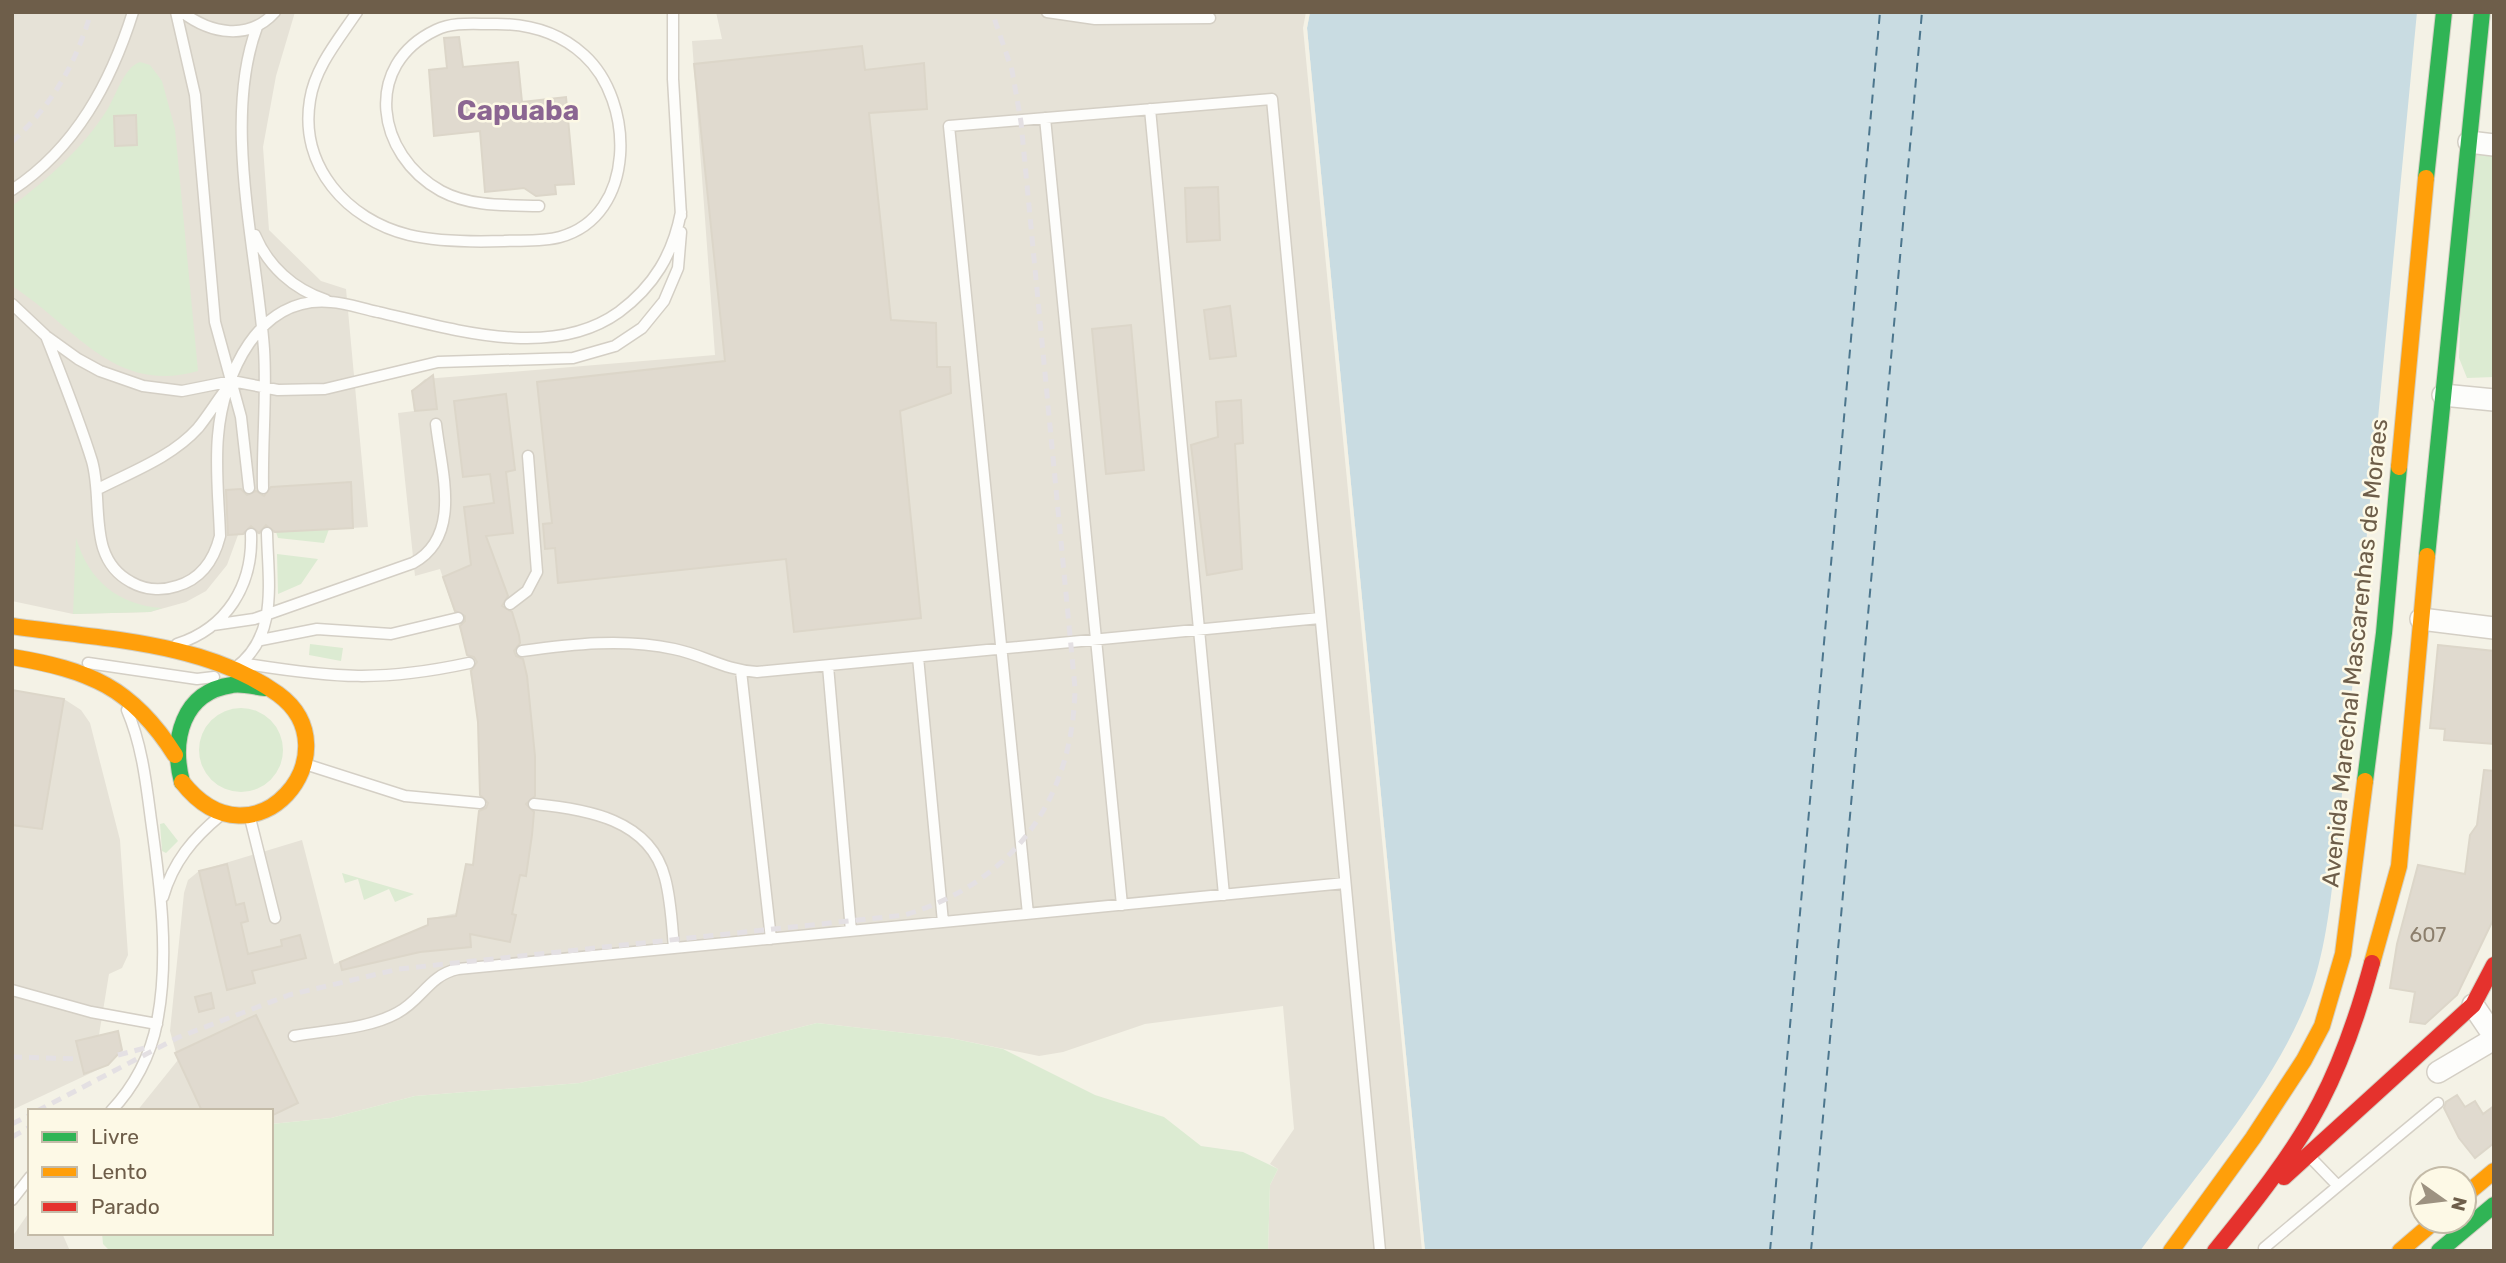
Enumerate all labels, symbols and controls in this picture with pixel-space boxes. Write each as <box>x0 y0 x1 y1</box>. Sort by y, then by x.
district label: Capuaba <box>457 94 579 127</box>
street label: Avenida Marechal Mascarenhas de Moraes <box>2316 417 2394 889</box>
house number: 607 <box>2410 922 2447 947</box>
legend <box>28 1109 273 1235</box>
text: Livre <box>91 1124 139 1149</box>
text: Lento <box>91 1159 147 1184</box>
north arrow <box>2408 1165 2478 1235</box>
text: Parado <box>91 1194 160 1219</box>
text: N <box>2446 1195 2472 1213</box>

